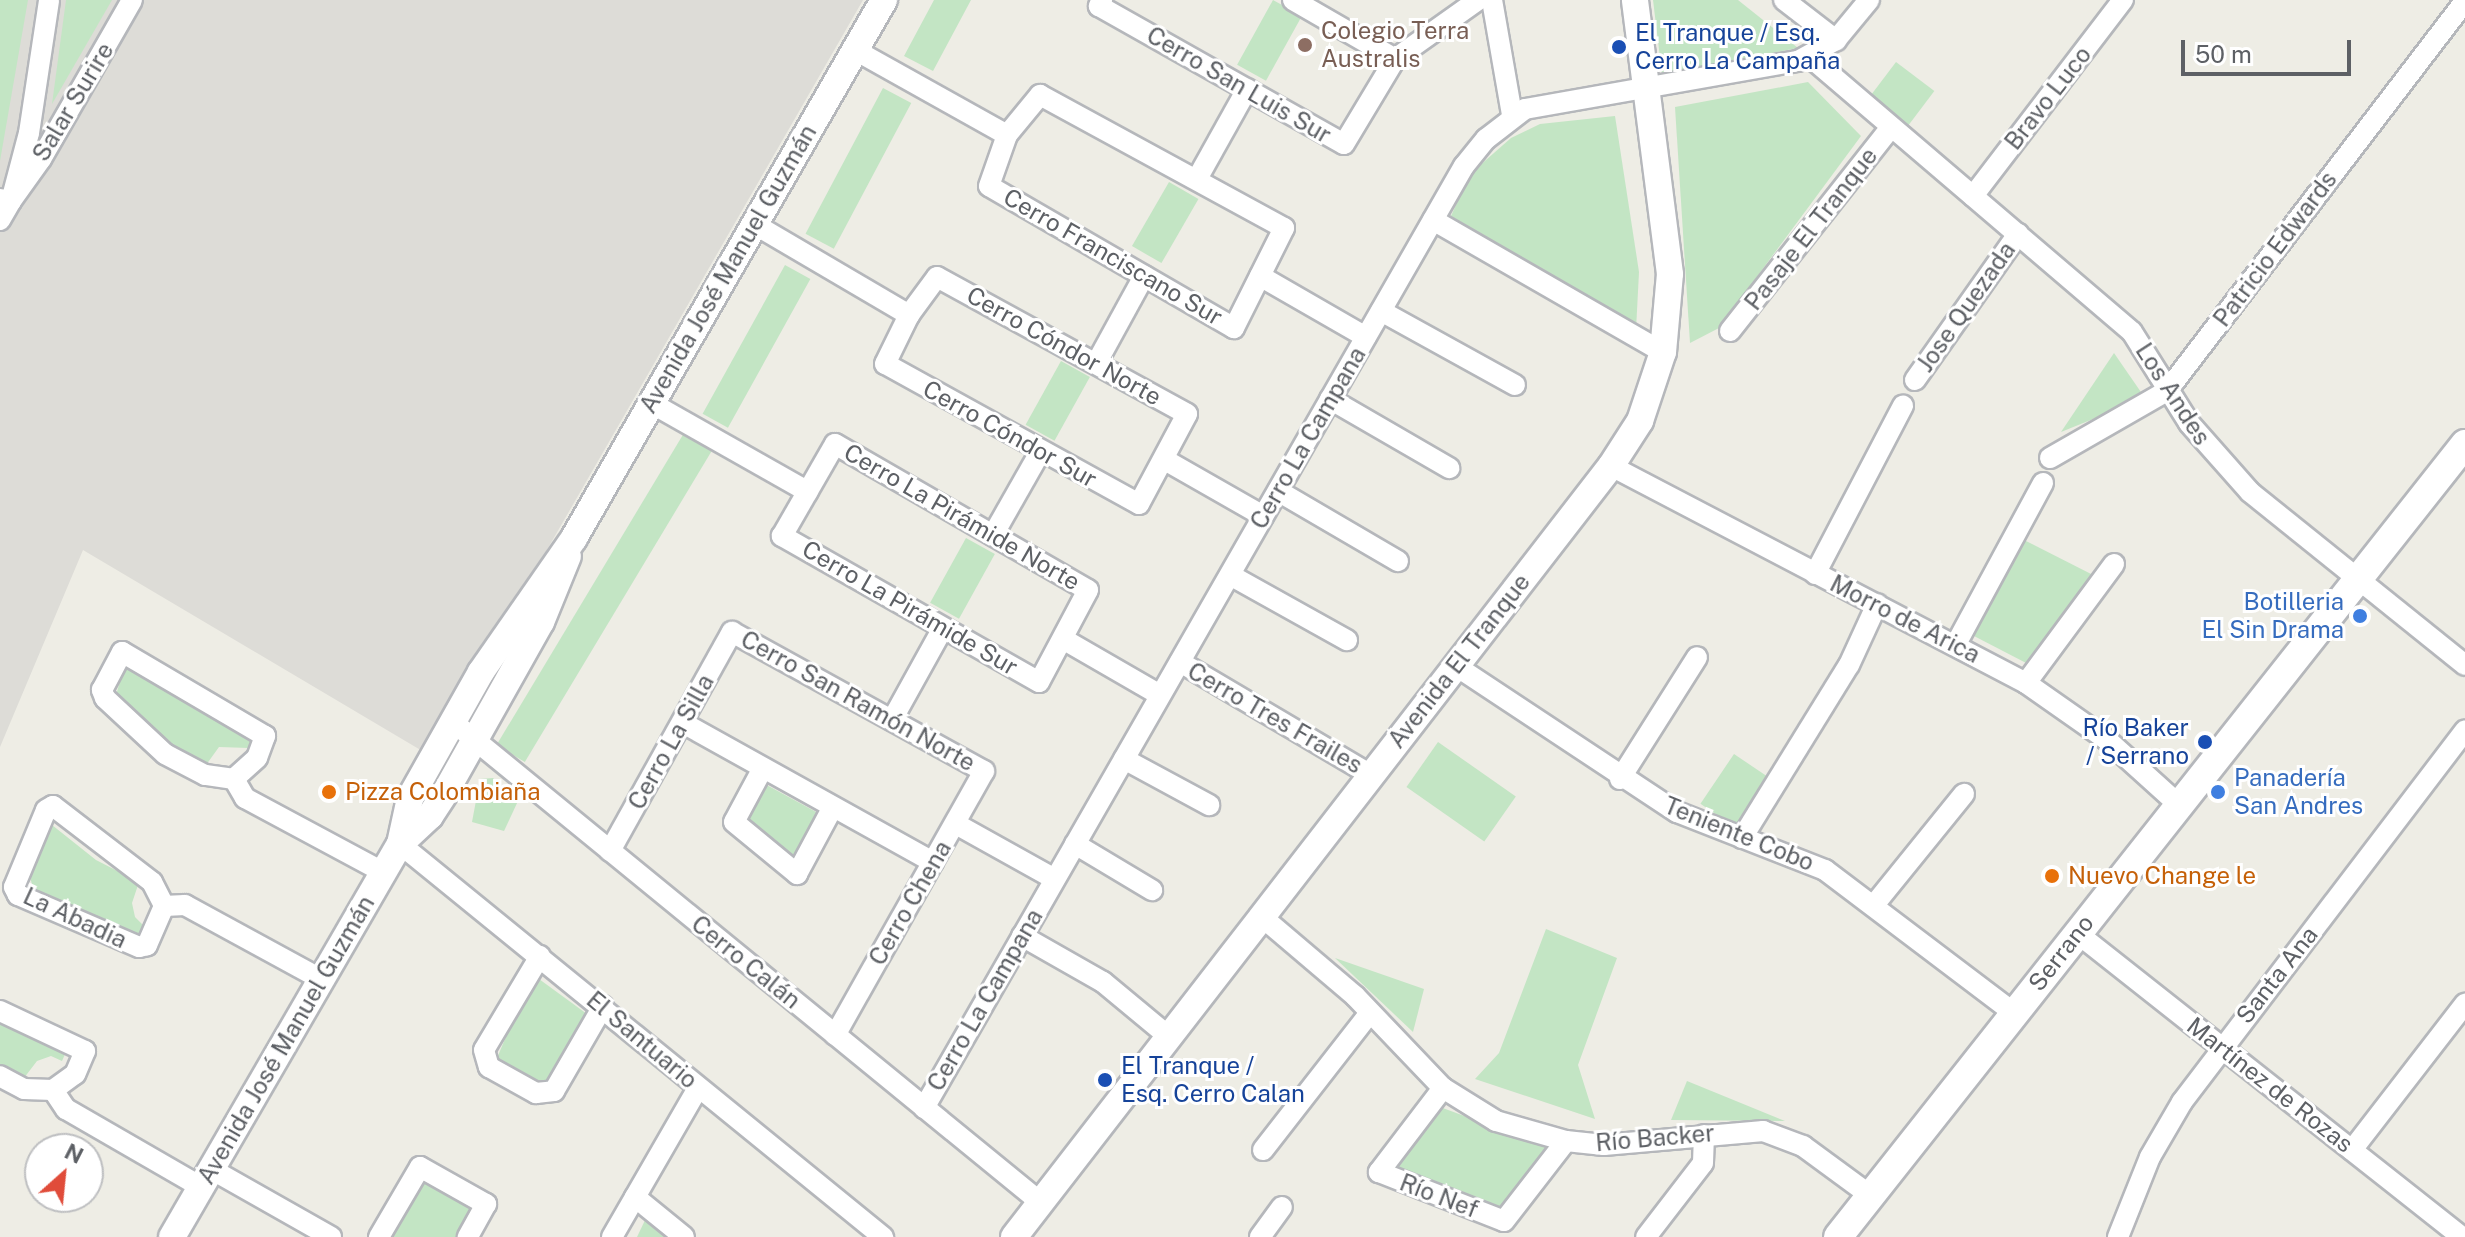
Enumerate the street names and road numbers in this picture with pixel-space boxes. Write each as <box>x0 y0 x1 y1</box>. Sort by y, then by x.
street label: Cerro San Luis Sur <box>1142 20 1336 150</box>
street label: Salar Surire <box>26 37 120 167</box>
street label: Bravo Luco <box>1999 40 2097 156</box>
street label: Avenida José Manuel Guzmán <box>633 120 823 418</box>
street label: Pasaje El Tranque <box>1739 142 1883 316</box>
street label: Patricio Edwards <box>2207 166 2343 332</box>
street label: Cerro Franciscano Sur <box>998 182 1228 332</box>
street label: Jose Quezada <box>1911 236 2021 378</box>
street label: Cerro Cóndor Norte <box>962 281 1166 411</box>
street label: Los Andes <box>2129 338 2217 450</box>
street label: Cerro La Campana <box>1244 342 1372 534</box>
street label: Cerro Cóndor Sur <box>918 374 1102 494</box>
street label: Cerro La Pirámide Norte <box>839 438 1085 596</box>
street label: Cerro La Pirámide Sur <box>797 534 1023 682</box>
street label: Avenida El Tranque <box>1382 568 1536 754</box>
street label: Morro de Arica <box>1825 569 1985 669</box>
street label: Cerro San Ramón Norte <box>736 625 980 777</box>
street label: Cerro Tres Frailes <box>1182 656 1368 780</box>
street label: Cerro La Silla <box>622 669 720 815</box>
street label: Teniente Cobo <box>1660 791 1818 877</box>
street label: Cerro Chena <box>863 836 957 970</box>
street label: La Abadia <box>19 882 131 954</box>
street label: Avenida José Manuel Guzmán <box>191 891 381 1189</box>
street label: Cerro La Campana <box>921 904 1049 1096</box>
street label: Cerro Calán <box>686 909 806 1015</box>
street label: Serrano <box>2022 909 2100 997</box>
street label: Santa Ana <box>2230 921 2324 1029</box>
street label: El Santuario <box>581 985 703 1095</box>
street label: Martínez de Rozas <box>2181 1011 2359 1159</box>
street label: Río Backer <box>1594 1118 1716 1158</box>
street label: Río Nef <box>1396 1168 1482 1224</box>

